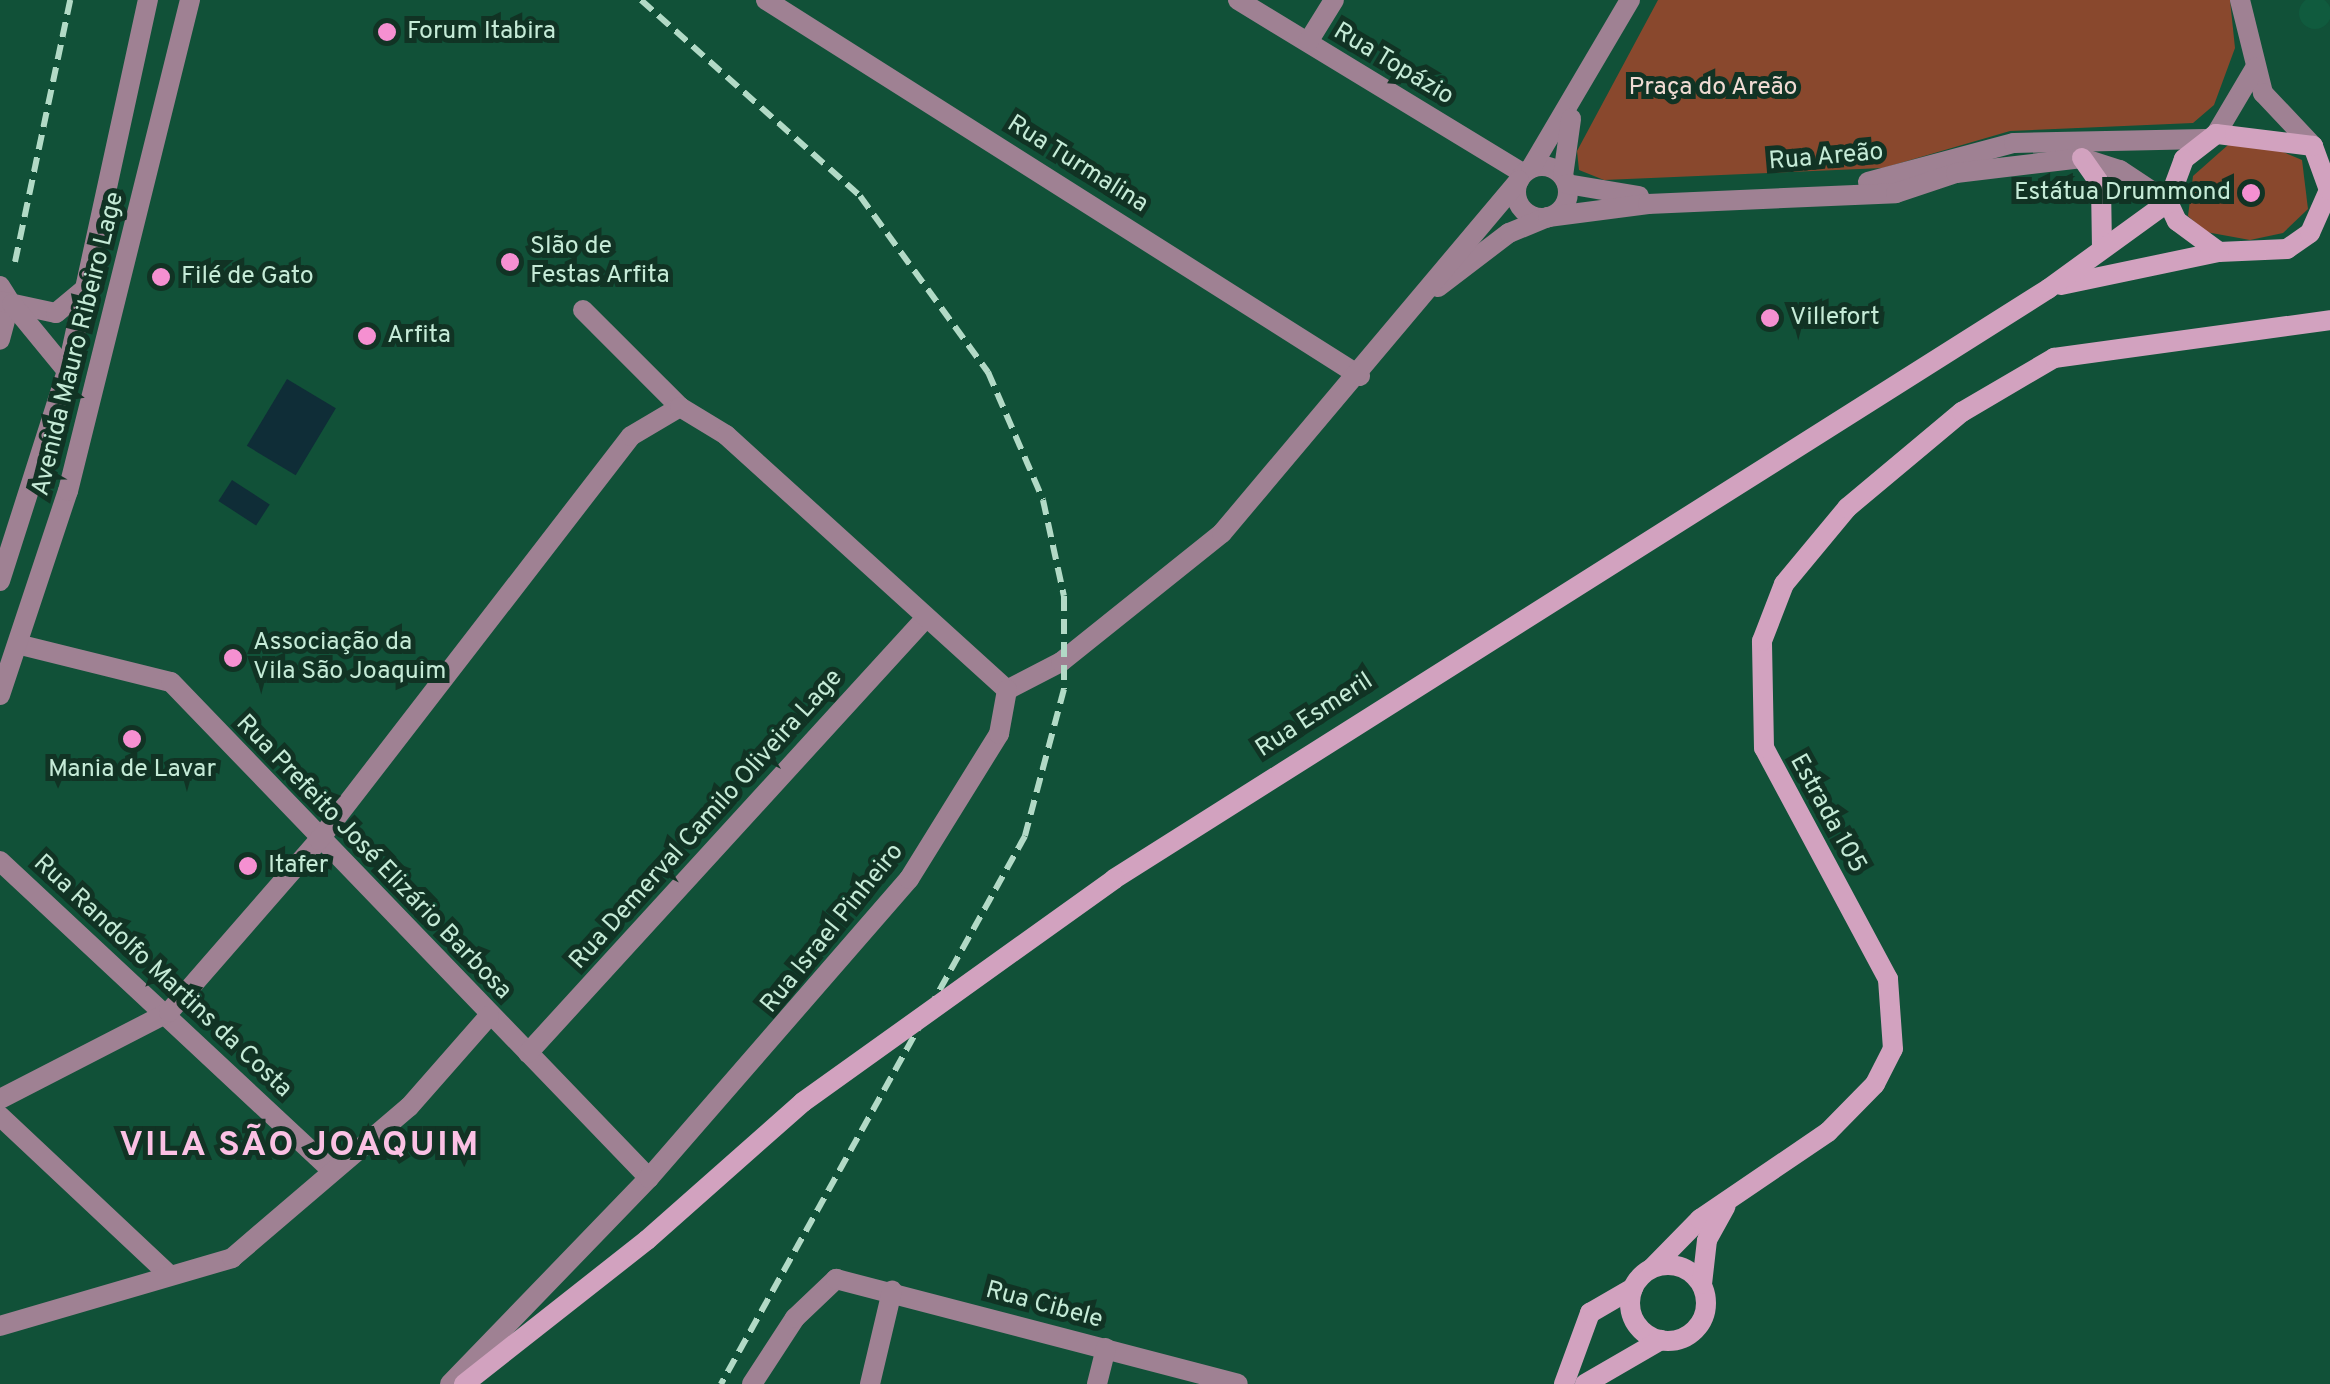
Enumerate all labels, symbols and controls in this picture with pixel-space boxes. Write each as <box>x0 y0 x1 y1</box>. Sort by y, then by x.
place label: Forum Itabira <box>407 17 556 47</box>
street label: Rua Topázio <box>1327 17 1459 113</box>
marker: Forum Itabira <box>376 21 398 43</box>
park label: Praça do Areão <box>1628 73 1798 103</box>
street label: Rua Turmalina <box>1001 109 1153 221</box>
street label: Rua Areão <box>1767 138 1885 178</box>
place label: Estátua Drummond <box>2014 178 2231 208</box>
marker: Estátua Drummond <box>2240 182 2262 204</box>
street label: Avenida Mauro Ribeiro Lage <box>27 189 131 499</box>
place label: Slão de Festas Arfita <box>530 233 671 292</box>
marker: Slão de Festas Arfita <box>499 251 521 273</box>
place label: Filé de Gato <box>181 262 314 292</box>
marker: Filé de Gato <box>150 266 172 288</box>
place label: Villefort <box>1790 303 1880 333</box>
marker: Villefort <box>1759 307 1781 329</box>
place label: Arfita <box>387 321 451 351</box>
marker: Arfita <box>356 325 378 347</box>
place label: Associação da Vila São Joaquim <box>253 629 446 688</box>
marker: Associação da Vila São Joaquim <box>222 647 244 669</box>
street label: Rua Demerval Camilo Oliveira Lage <box>564 664 850 976</box>
street label: Rua Esmeril <box>1251 667 1379 765</box>
street label: Rua Prefeito José Elizário Barbosa <box>229 710 517 1006</box>
marker: Mania de Lavar <box>121 728 143 750</box>
street label: Estrada 105 <box>1782 749 1872 879</box>
place label: Mania de Lavar <box>48 755 216 785</box>
street label: Rua Israel Pinheiro <box>755 838 911 1020</box>
street label: Rua Randolfo Martins da Costa <box>26 849 298 1105</box>
place label: Itafer <box>268 851 329 881</box>
marker: Itafer <box>237 855 259 877</box>
district label: VILA SÃO JOAQUIM <box>119 1125 481 1167</box>
street label: Rua Cibele <box>982 1276 1106 1336</box>

